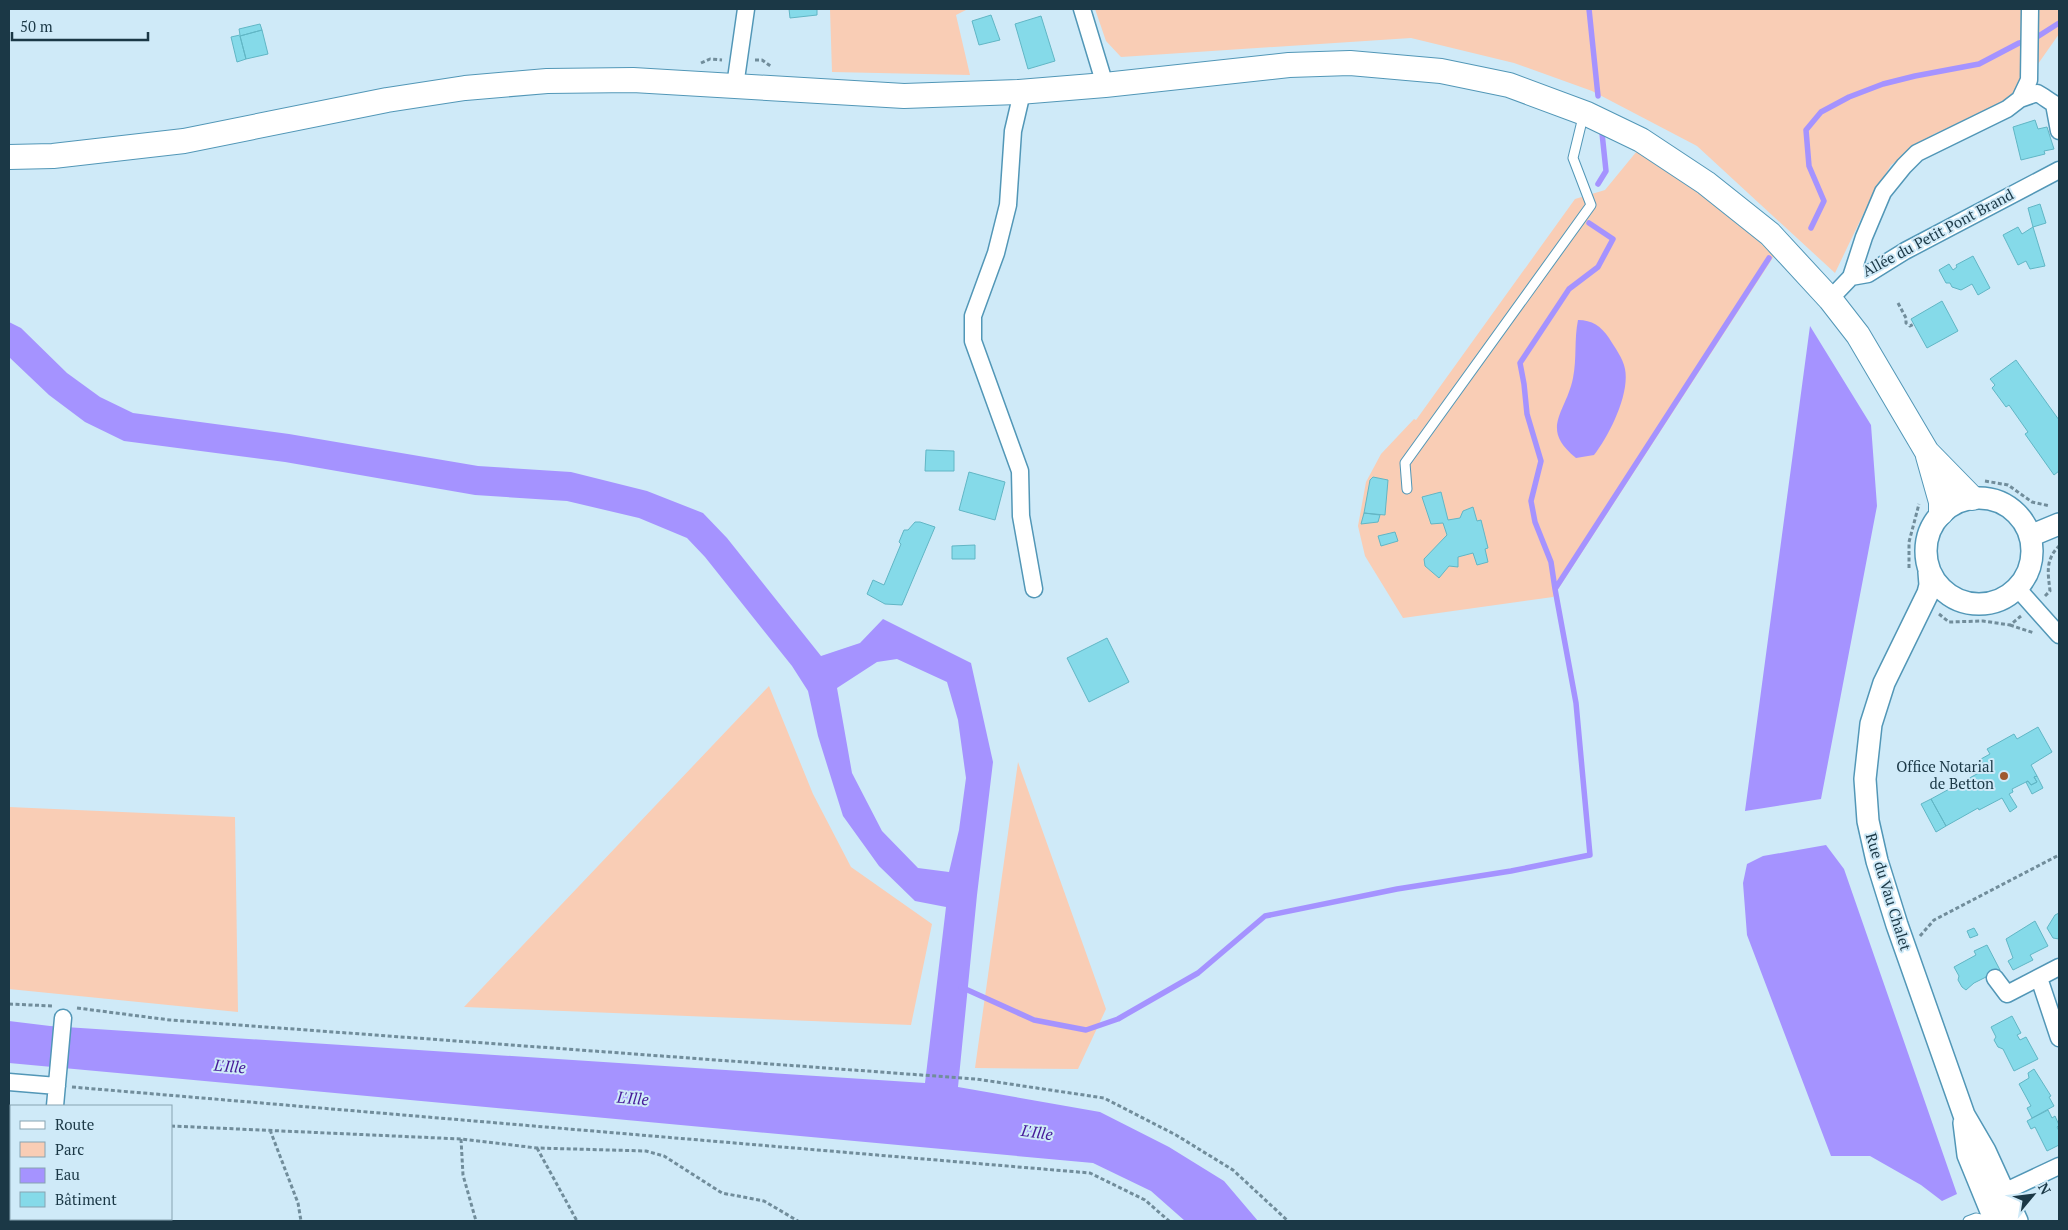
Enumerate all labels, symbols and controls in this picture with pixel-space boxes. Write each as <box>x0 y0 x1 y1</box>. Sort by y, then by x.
scale bar <box>12 10 149 42</box>
text: 50 m <box>20 16 53 36</box>
street label: Allée du Petit Pont Brand <box>1858 184 2017 281</box>
place label: Office Notarial de Betton <box>1896 756 1994 793</box>
marker: Office Notarial de Betton <box>1998 770 2010 782</box>
street label: Rue du Vau Chalet <box>1862 830 1916 953</box>
water label: L'Ille <box>212 1054 247 1078</box>
water label: L'Ille <box>615 1086 650 1110</box>
legend <box>10 1105 172 1220</box>
text: Route <box>55 1114 94 1134</box>
water label: L'Ille <box>1019 1119 1054 1145</box>
text: Parc <box>55 1139 84 1159</box>
text: Eau <box>55 1164 80 1184</box>
north arrow <box>2008 1170 2058 1220</box>
text: N <box>2034 1179 2056 1198</box>
text: Bâtiment <box>55 1189 117 1209</box>

